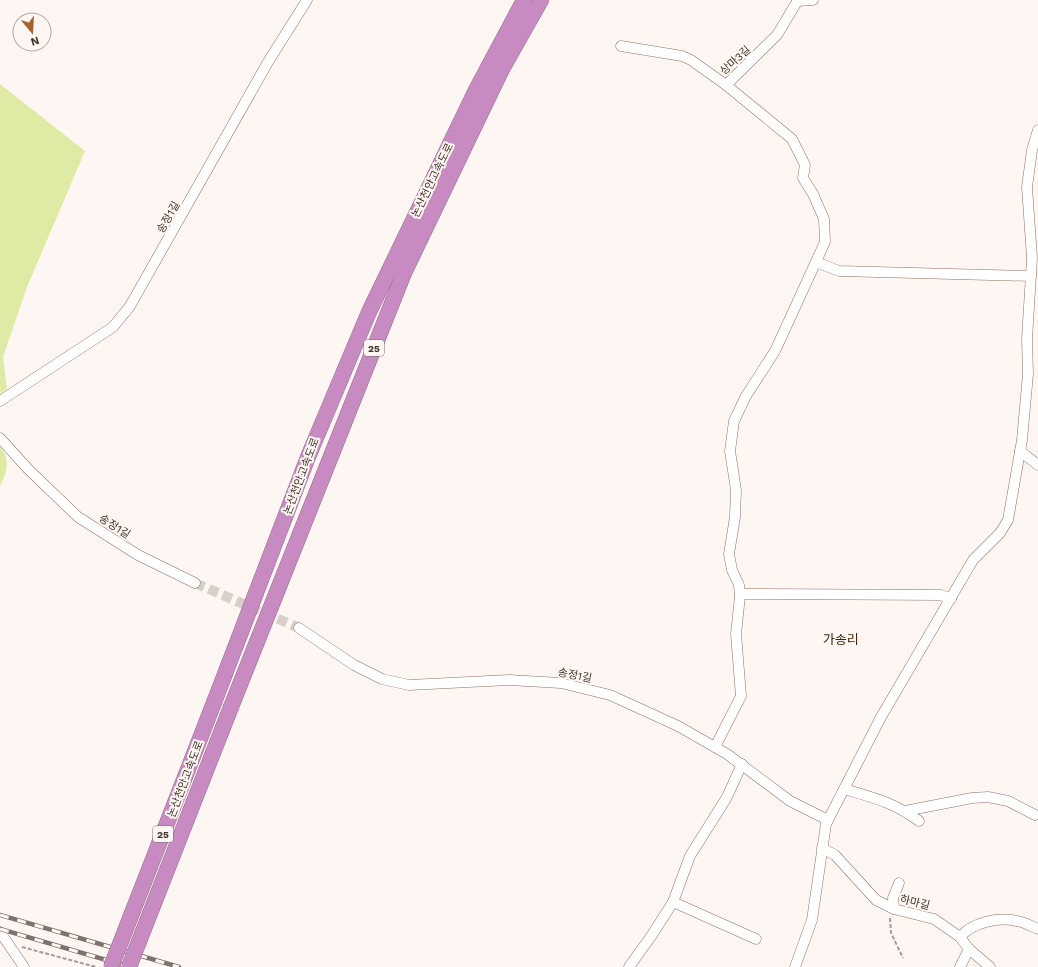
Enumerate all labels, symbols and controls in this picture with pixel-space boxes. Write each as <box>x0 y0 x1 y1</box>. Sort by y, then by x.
north arrow <box>12 12 52 52</box>
text: N <box>29 34 41 48</box>
street label: 상마3길 <box>717 43 753 78</box>
street label: 논산천안고속도로 <box>409 141 456 219</box>
street label: 송정1길 <box>154 199 183 236</box>
road number: 25 <box>364 340 384 356</box>
street label: 논산천안고속도로 <box>281 436 322 516</box>
street label: 송정1길 <box>97 512 133 541</box>
district label: 가송리 <box>823 632 859 647</box>
street label: 송정1길 <box>557 666 593 685</box>
street label: 논산천안고속도로 <box>165 739 206 819</box>
road number: 25 <box>153 826 173 842</box>
street label: 하마길 <box>899 893 931 912</box>

